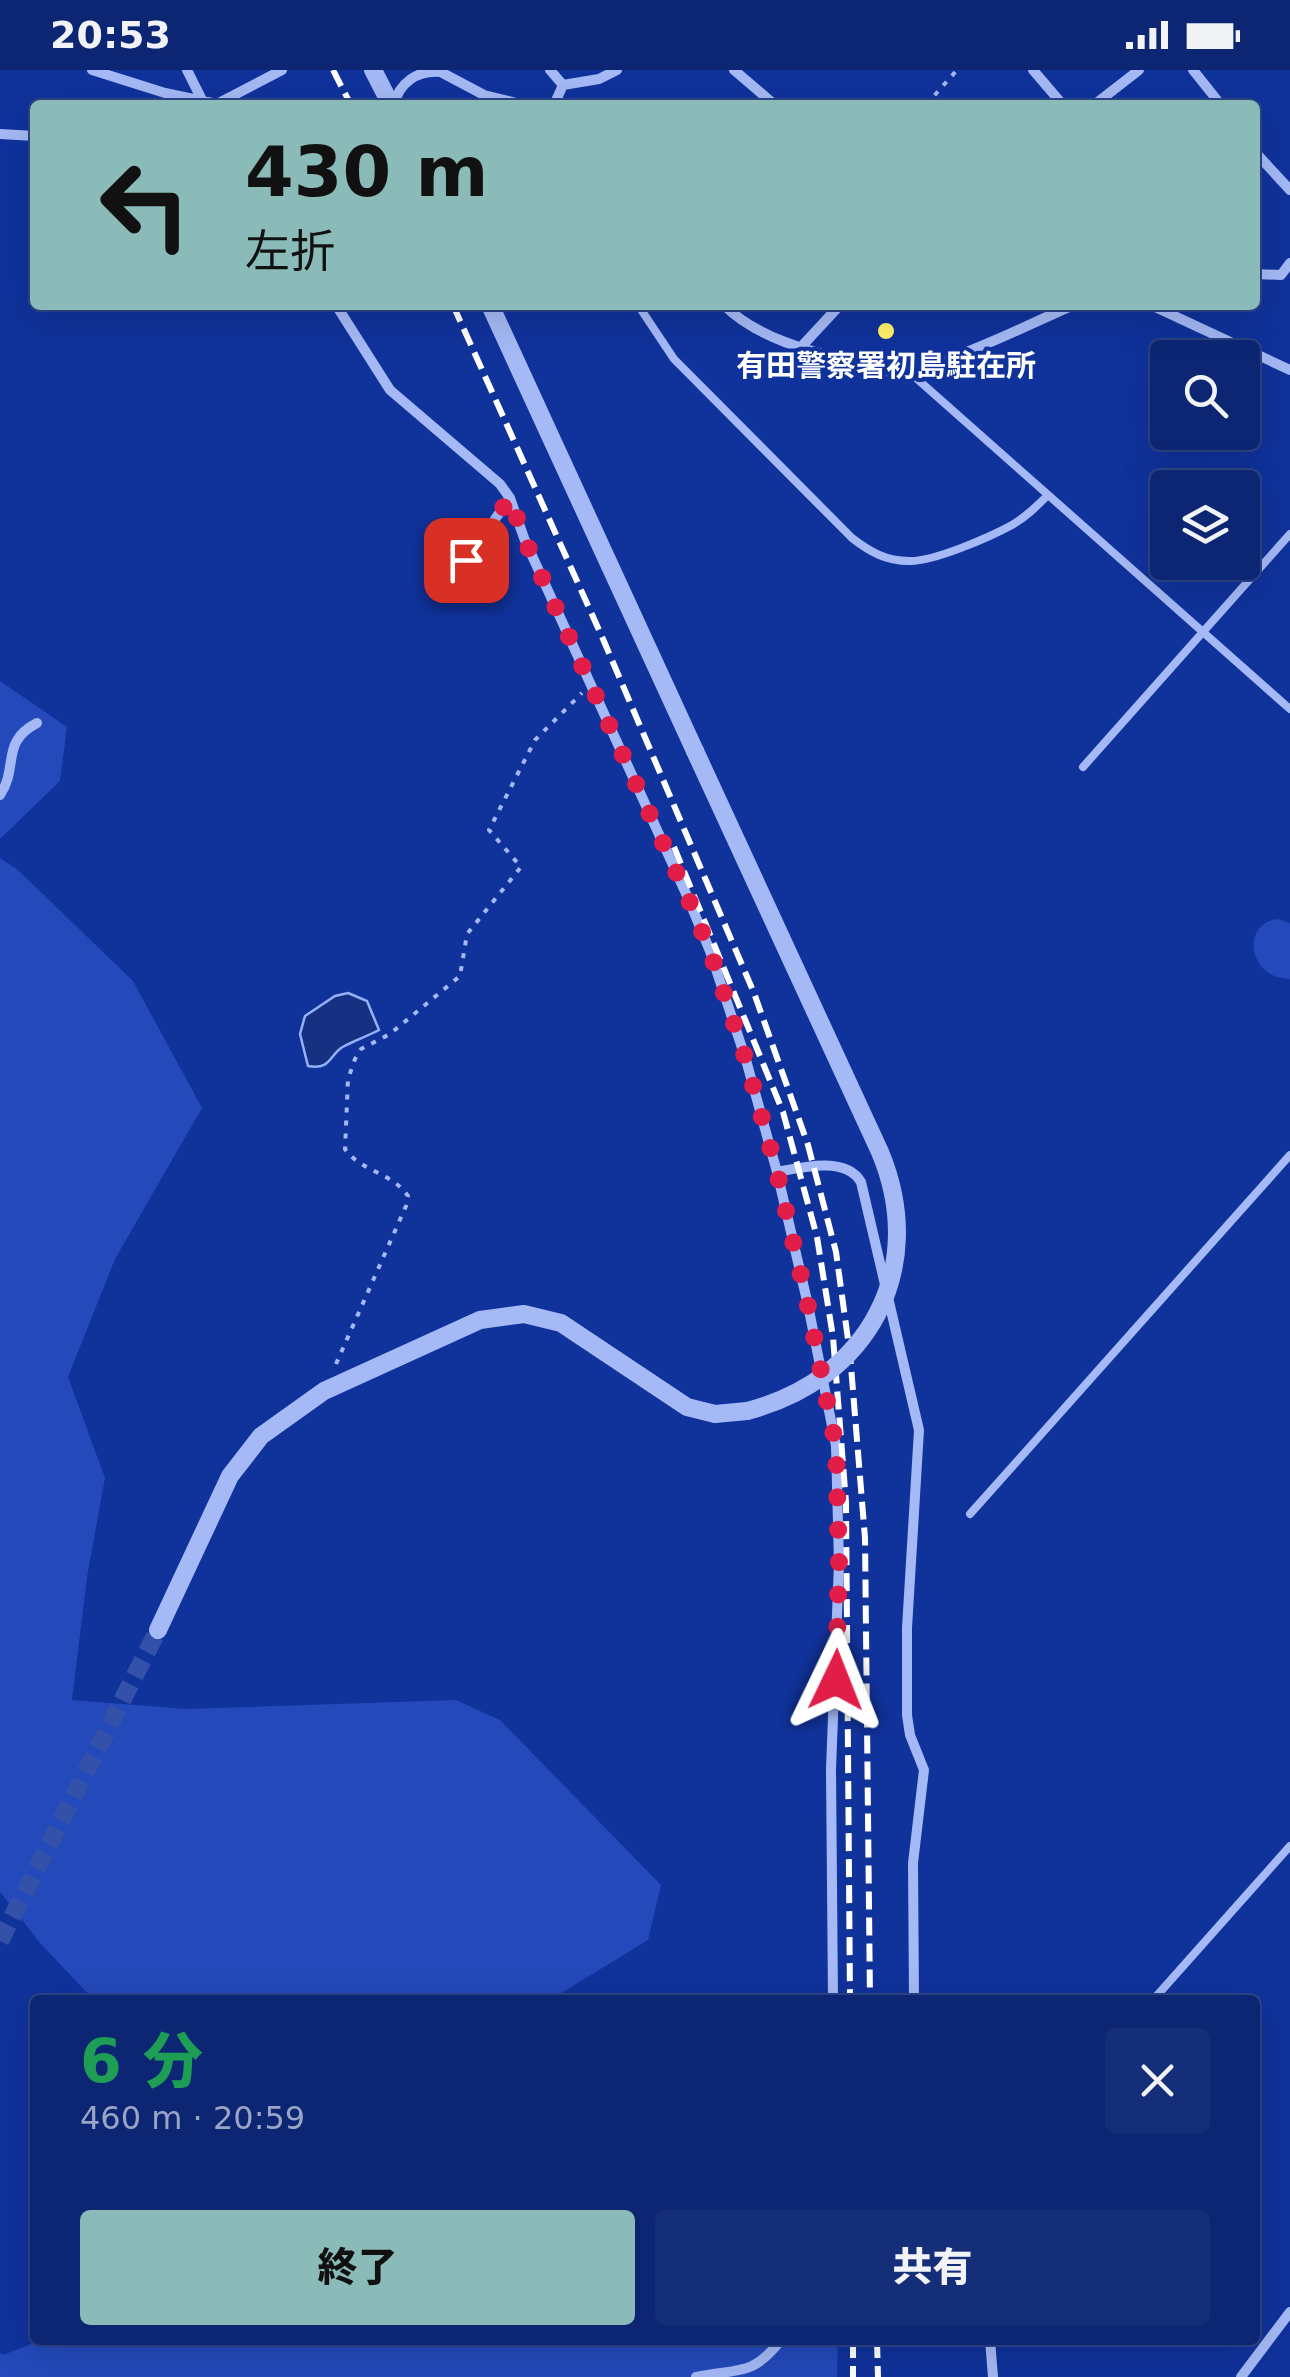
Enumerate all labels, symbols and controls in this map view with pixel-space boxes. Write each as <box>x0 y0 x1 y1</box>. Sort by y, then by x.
text: 20:53 <box>50 13 171 57</box>
text: 430 m <box>245 131 488 213</box>
icon: left <box>80 140 210 270</box>
text: 左折 <box>245 225 335 278</box>
marker: 有田警察署初島駐在所 <box>875 320 897 342</box>
map controls <box>1150 340 1260 580</box>
button: search <box>1150 340 1260 450</box>
place label: 有田警察署初島駐在所 <box>736 348 1036 383</box>
button: layers <box>1150 470 1260 580</box>
pin <box>424 518 509 603</box>
icon: arrive <box>439 533 494 588</box>
position arrow <box>784 1628 888 1732</box>
text: 6 分 <box>80 2026 203 2096</box>
button: close <box>1105 2028 1210 2133</box>
text: 460 m · 20:59 <box>80 2099 305 2137</box>
button: 終了 <box>80 2210 635 2325</box>
button: 共有 <box>655 2210 1210 2325</box>

